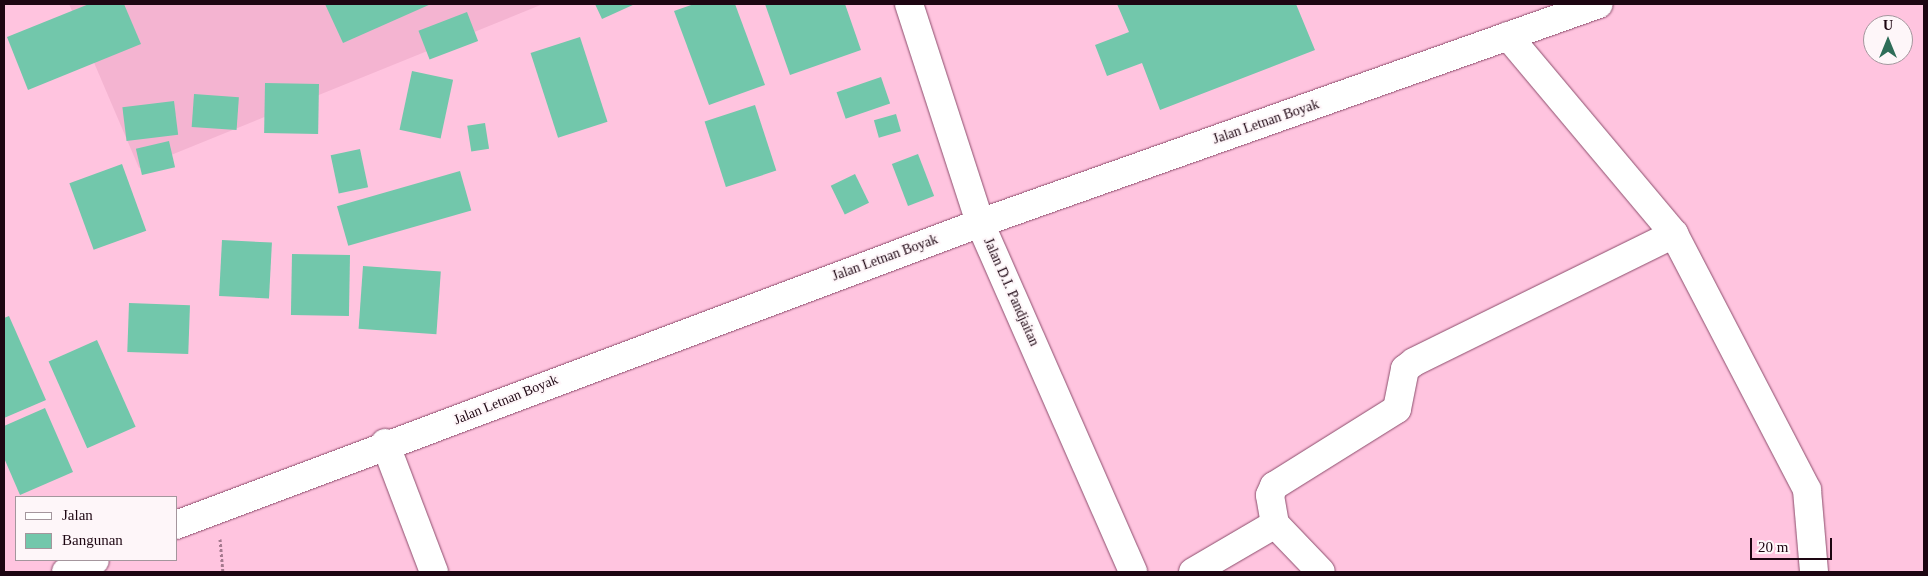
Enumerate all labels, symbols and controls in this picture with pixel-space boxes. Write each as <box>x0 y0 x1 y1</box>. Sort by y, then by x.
north arrow <box>1863 15 1913 65</box>
text: U <box>1883 18 1893 33</box>
street label: Jalan Letnan Boyak <box>1211 96 1321 148</box>
street label: Jalan Letnan Boyak <box>830 231 940 285</box>
street label: Jalan D.I. Pandjaitan <box>980 235 1042 349</box>
street label: Jalan Letnan Boyak <box>451 371 561 429</box>
legend <box>15 496 178 561</box>
text: Jalan <box>62 507 93 523</box>
scale bar <box>1753 528 1836 560</box>
text: Bangunan <box>62 532 123 548</box>
text: 20 m <box>1758 539 1788 555</box>

